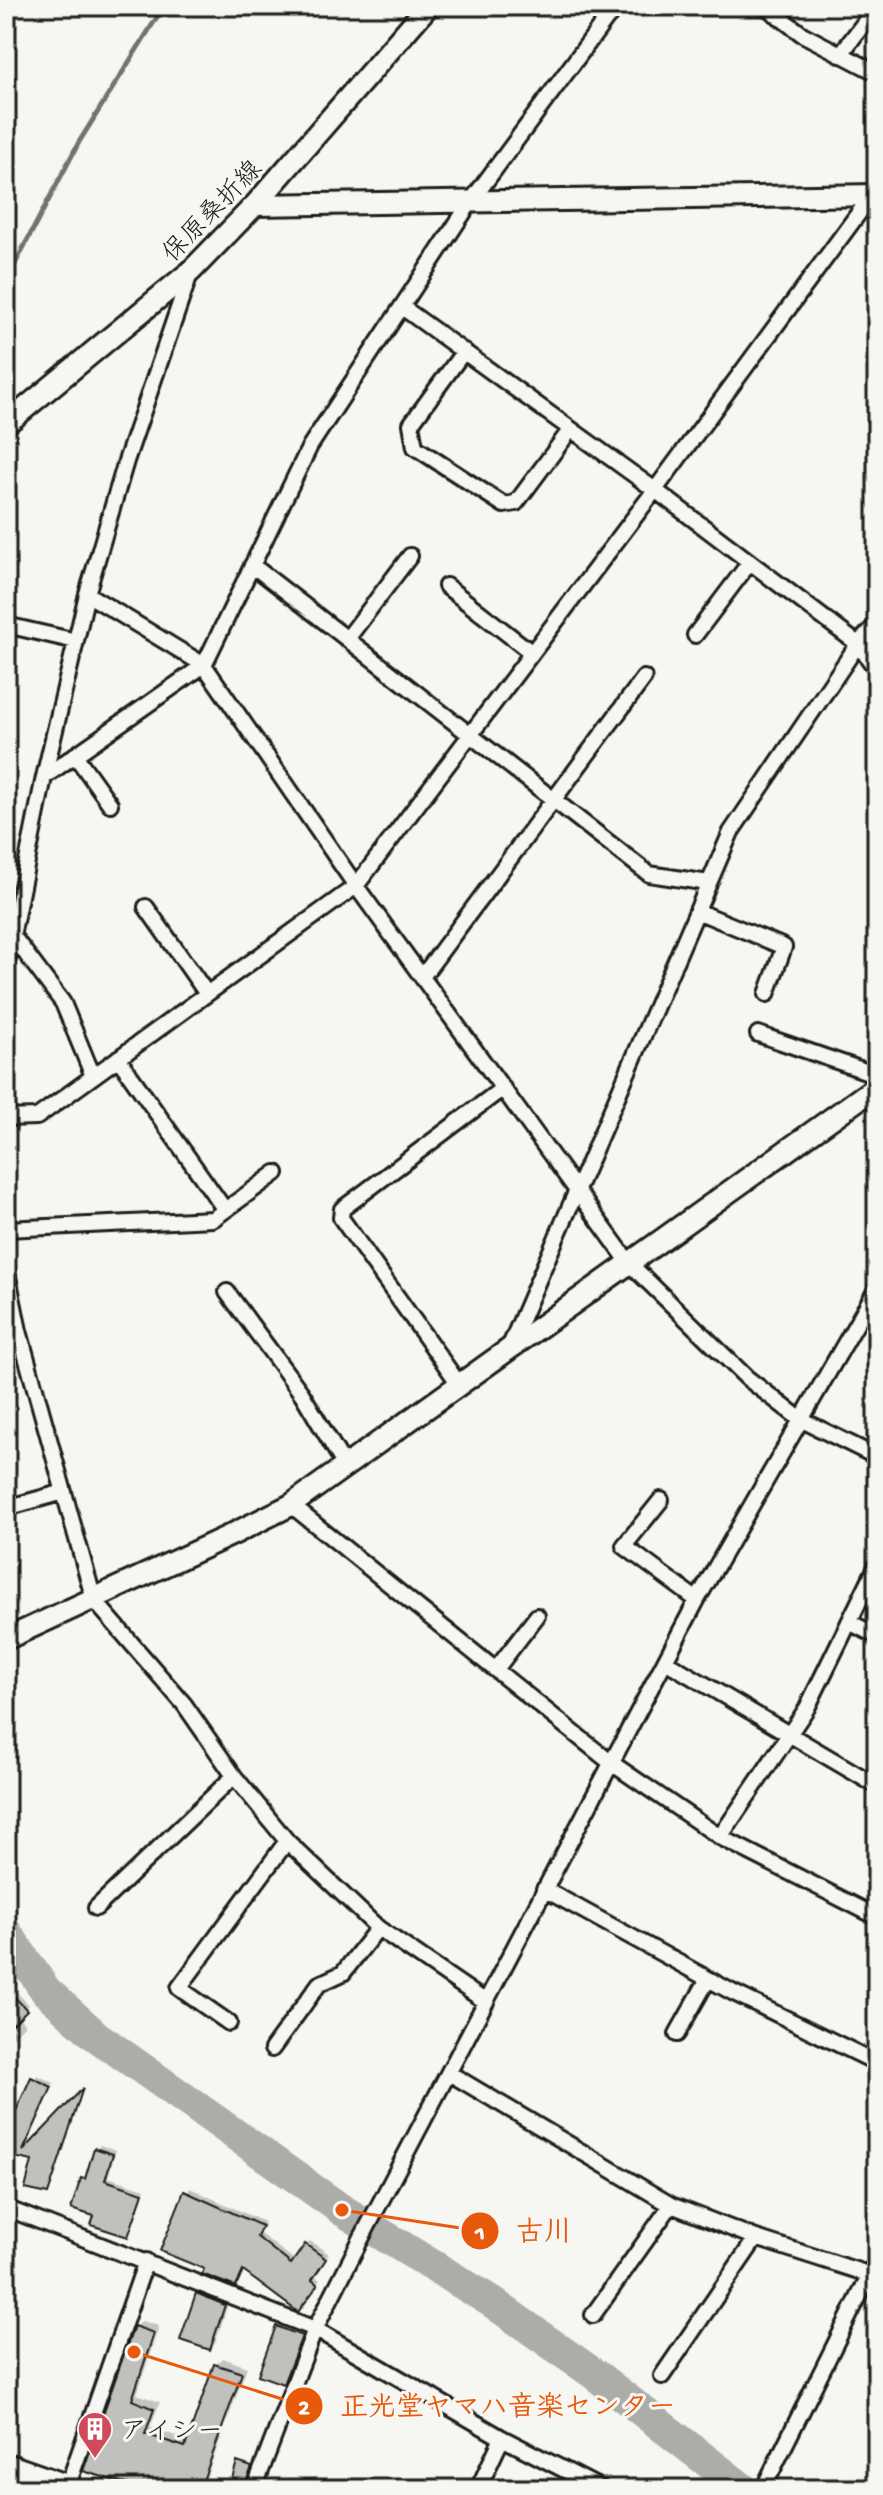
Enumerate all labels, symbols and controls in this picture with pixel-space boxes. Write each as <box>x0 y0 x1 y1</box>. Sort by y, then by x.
street label: 保原桑折線 <box>157 155 271 271</box>
callout: 古川 <box>460 2205 588 2257</box>
text: 古川 <box>516 2217 572 2251</box>
text: 1 <box>474 2220 485 2249</box>
callout: 正光堂ヤマハ音楽センター <box>284 2380 692 2432</box>
text: 正光堂ヤマハ音楽センター <box>340 2391 676 2426</box>
text: 2 <box>298 2395 310 2424</box>
building icon: アイシー <box>76 2410 114 2460</box>
place label: アイシー <box>121 2418 223 2449</box>

